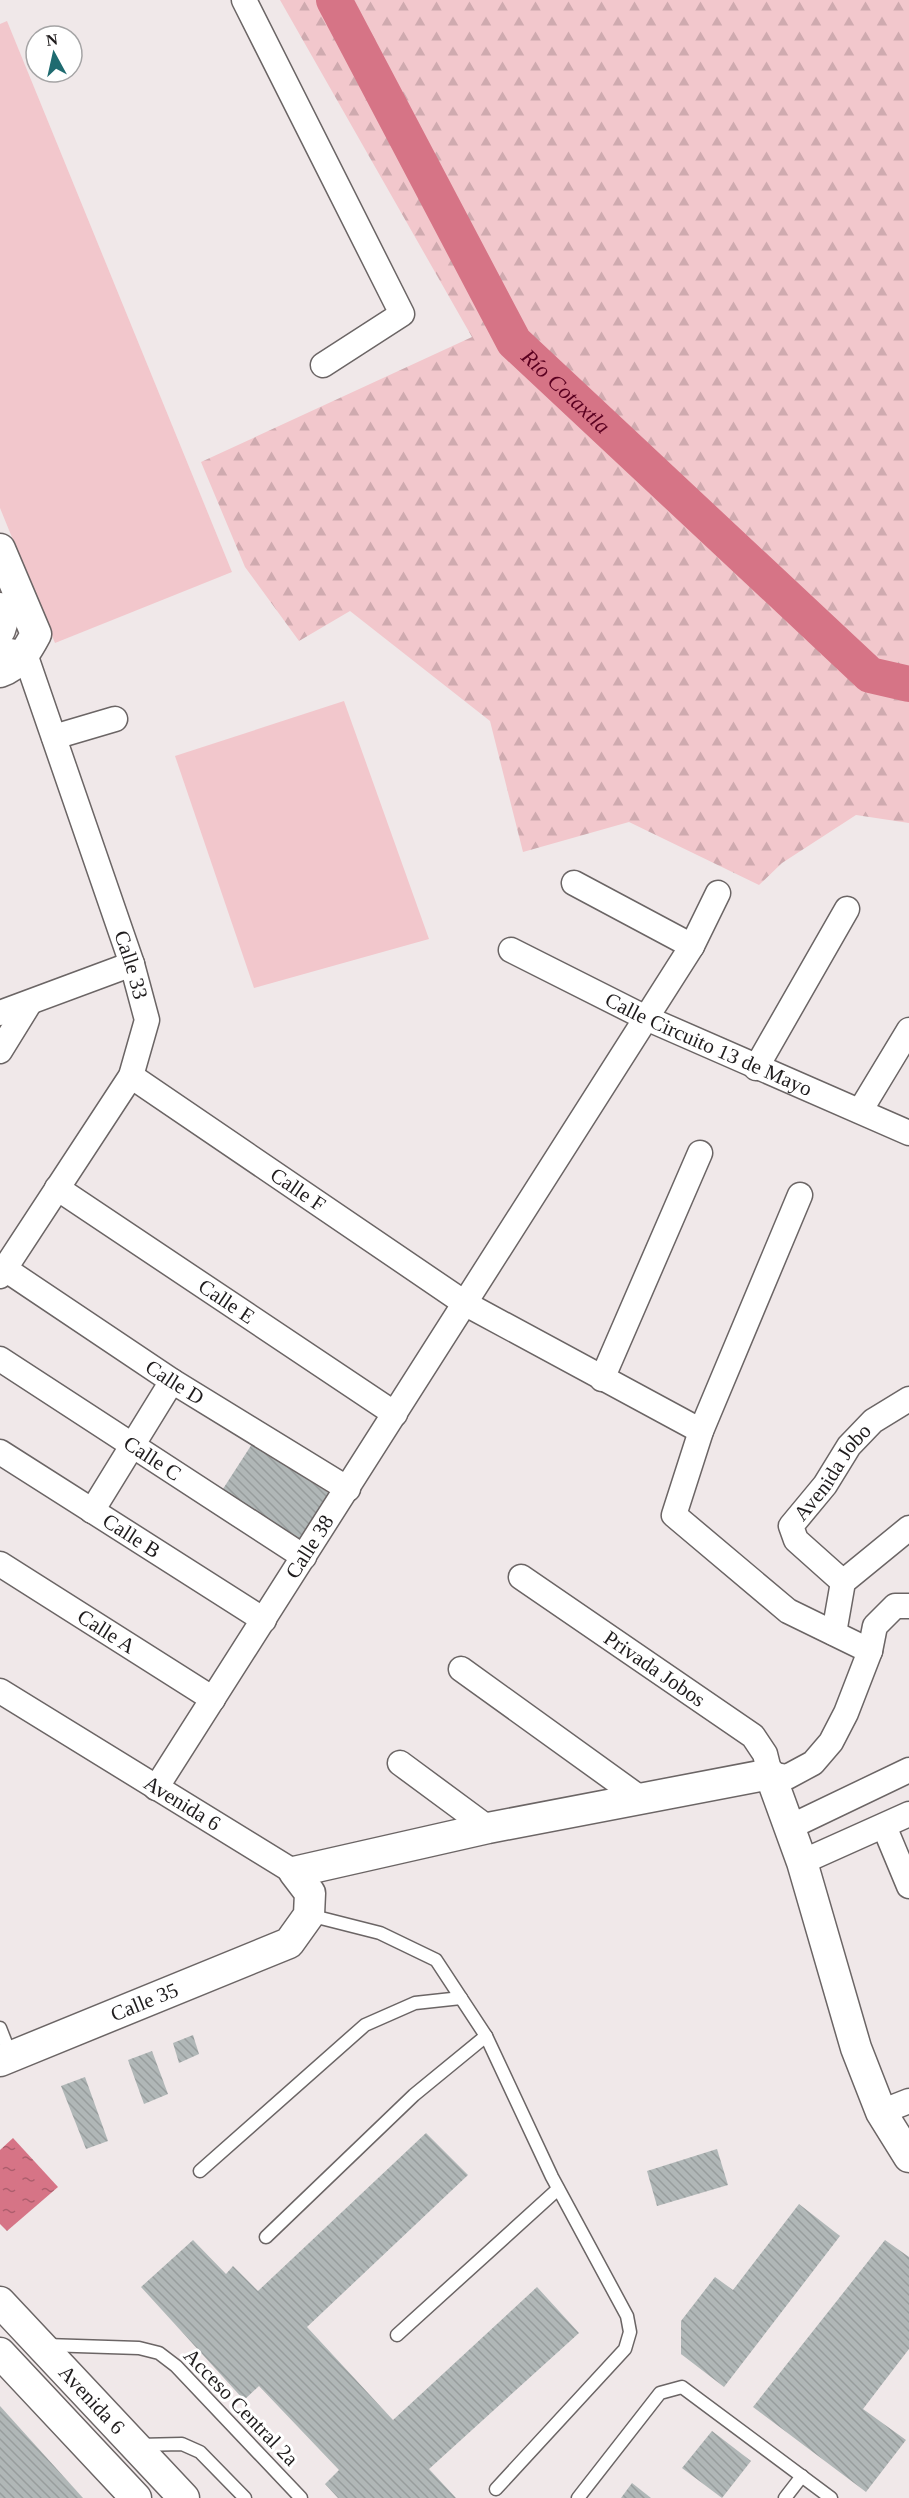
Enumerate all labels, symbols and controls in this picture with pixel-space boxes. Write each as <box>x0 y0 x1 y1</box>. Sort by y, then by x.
north arrow <box>24 24 84 84</box>
text: N <box>45 30 59 49</box>
water label: Río Cotaxtla <box>516 343 616 438</box>
street label: Calle 33 <box>109 927 153 1002</box>
street label: Calle Circuito 13 de Mayo <box>601 987 816 1101</box>
street label: Calle F <box>266 1162 330 1217</box>
street label: Calle E <box>194 1274 259 1329</box>
street label: Calle D <box>141 1355 208 1410</box>
street label: Avenida Jobo <box>789 1419 876 1525</box>
street label: Calle C <box>119 1431 186 1486</box>
street label: Calle B <box>98 1509 165 1563</box>
street label: Calle 38 <box>281 1511 339 1583</box>
street label: Calle A <box>73 1604 140 1659</box>
street label: Privada Jobos <box>599 1626 710 1712</box>
street label: Avenida 6 <box>140 1771 225 1836</box>
street label: Calle 35 <box>107 1978 182 2026</box>
street label: Acceso Central 2a <box>179 2343 304 2471</box>
street label: Avenida 6 <box>54 2360 130 2439</box>

